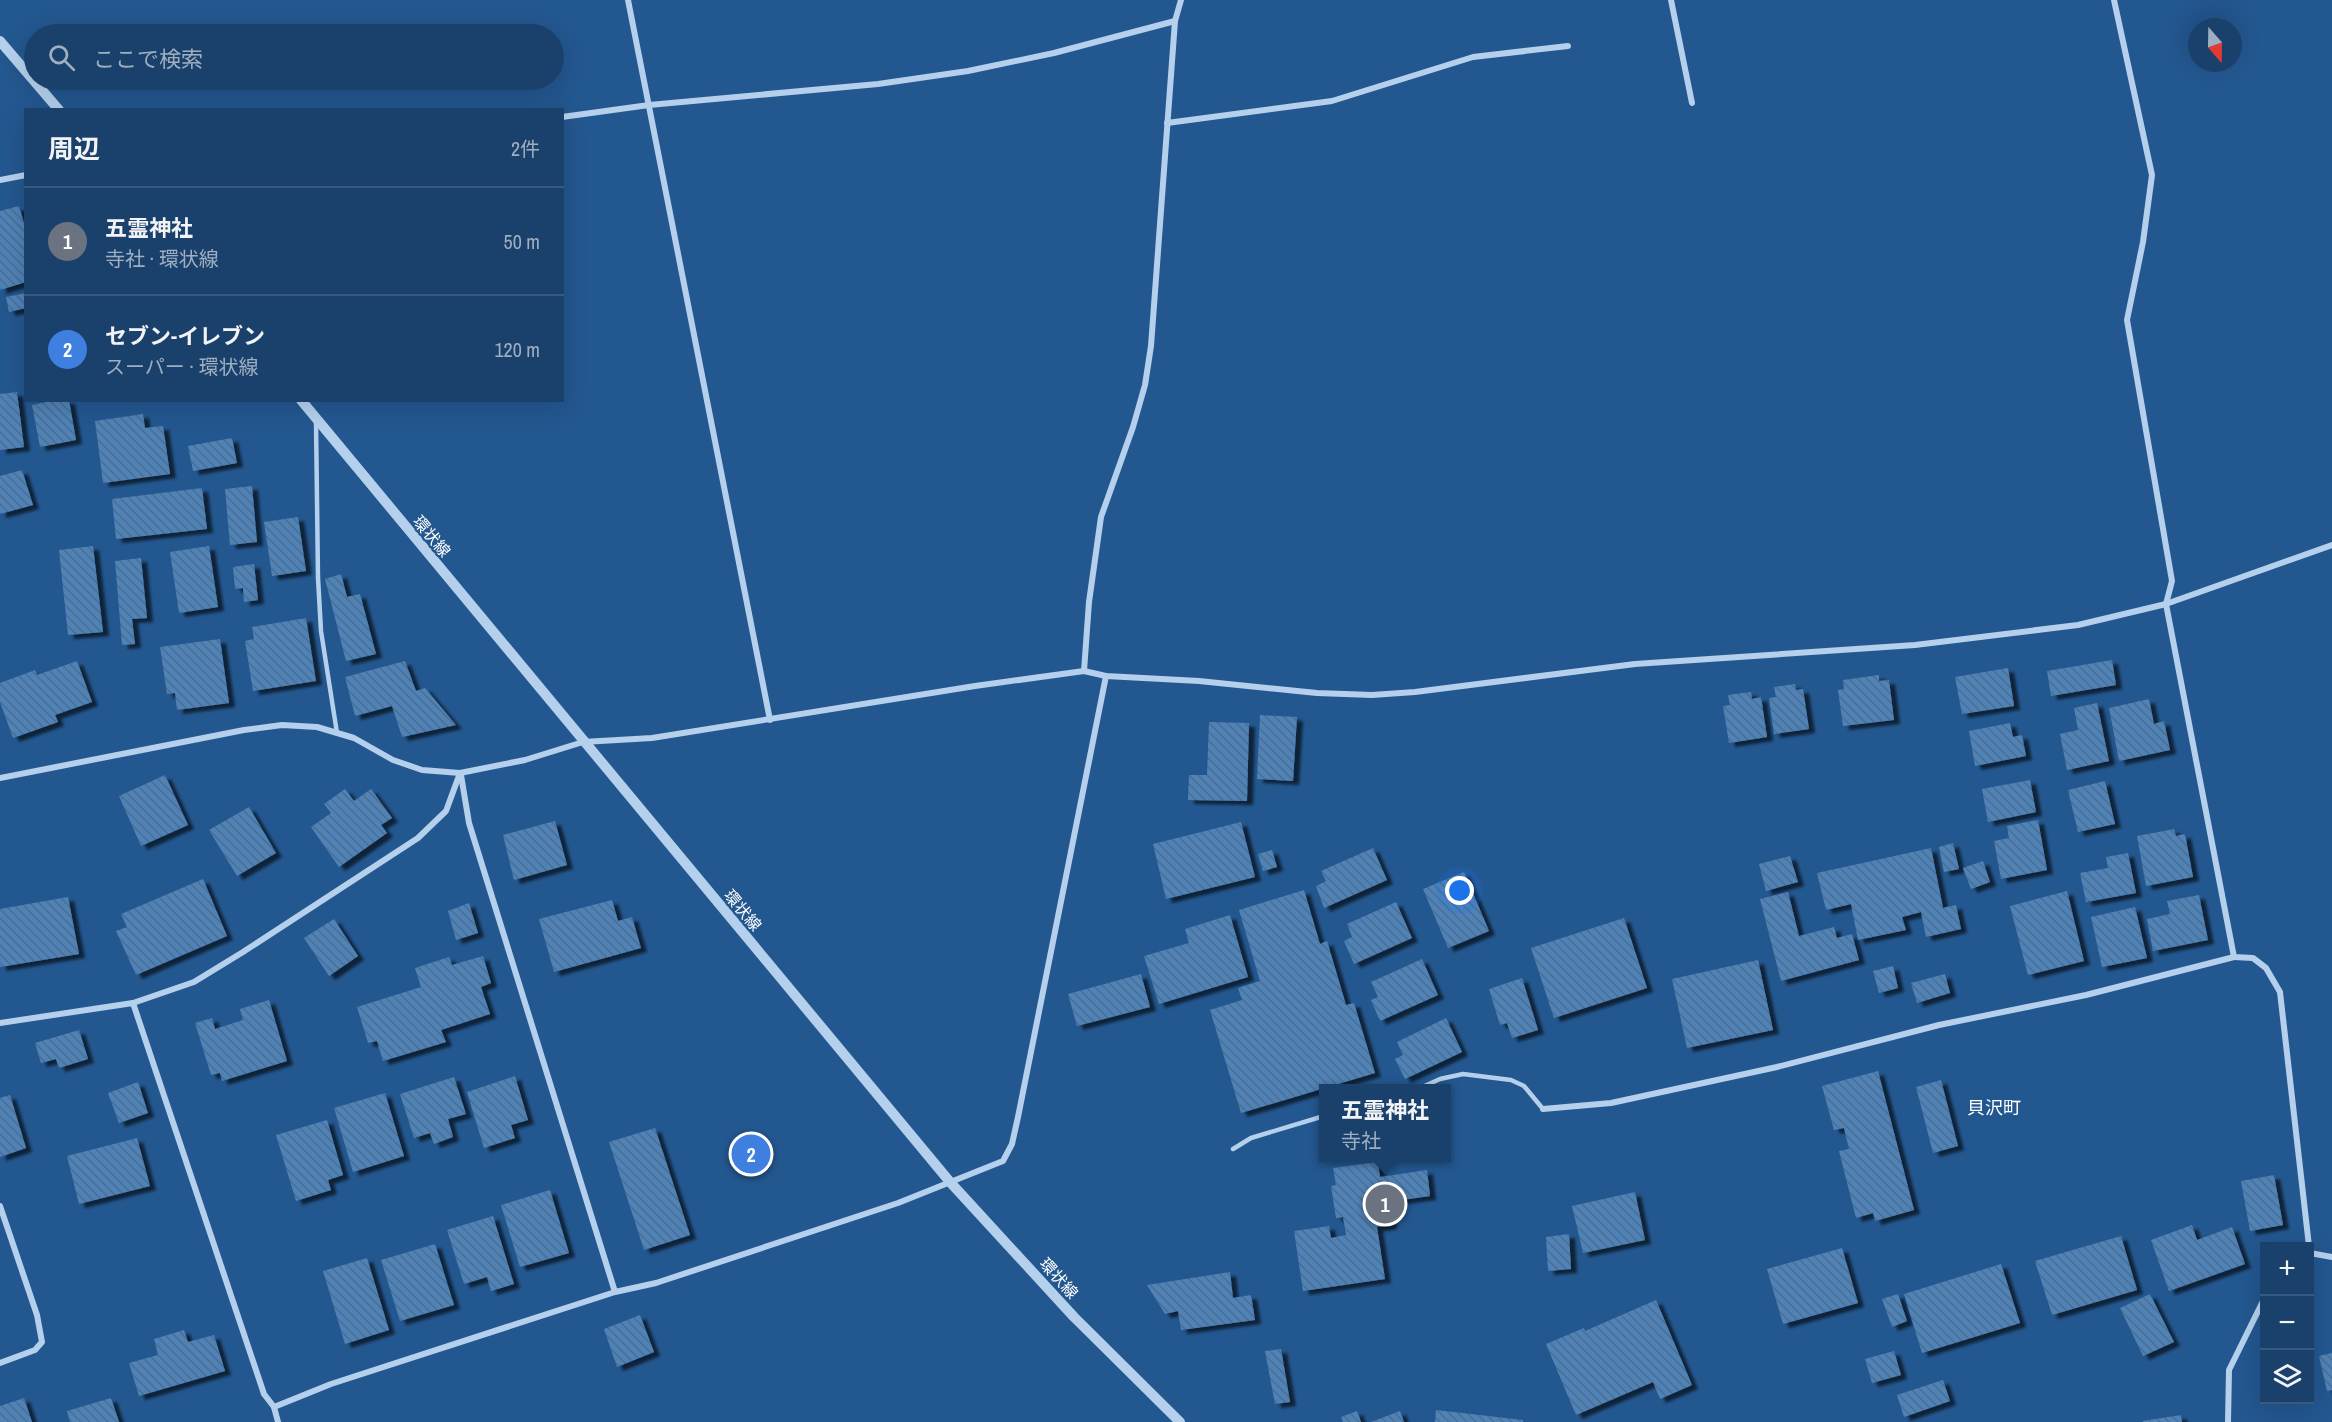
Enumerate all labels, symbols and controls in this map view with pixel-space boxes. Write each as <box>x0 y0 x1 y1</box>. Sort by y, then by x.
north arrow <box>2188 18 2242 72</box>
search box <box>24 24 564 90</box>
icon: search <box>45 41 78 74</box>
text: ここで検索 <box>93 44 203 74</box>
text: 周辺 <box>48 131 100 166</box>
text: 2件 <box>511 135 540 162</box>
text: 五霊神社 <box>105 213 193 243</box>
text: 1 <box>63 228 72 255</box>
text: 50 m <box>504 228 540 255</box>
text: 寺社 · 環状線 <box>105 245 219 272</box>
text: セブン-イレブン <box>105 321 265 351</box>
text: 2 <box>63 336 72 363</box>
text: 120 m <box>494 336 540 363</box>
text: スーパー · 環状線 <box>105 353 258 380</box>
street label: 環状線 <box>408 511 456 561</box>
your location <box>1445 876 1474 905</box>
street label: 環状線 <box>719 885 767 935</box>
popup <box>1319 1084 1451 1162</box>
text: 五霊神社 <box>1341 1095 1429 1125</box>
district label: 貝沢町 <box>1967 1095 2021 1120</box>
text: 寺社 <box>1341 1127 1381 1154</box>
pin: 2 <box>732 1132 771 1176</box>
pin: 1 <box>1366 1182 1404 1226</box>
map controls <box>2260 1242 2314 1404</box>
button: + <box>2260 1242 2314 1296</box>
street label: 環状線 <box>1035 1253 1083 1303</box>
button: − <box>2260 1296 2314 1350</box>
button: layers <box>2260 1350 2314 1404</box>

